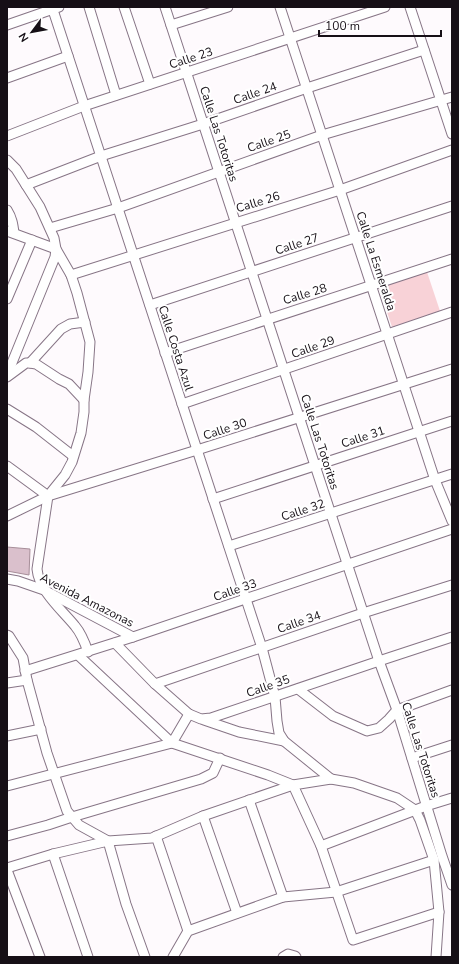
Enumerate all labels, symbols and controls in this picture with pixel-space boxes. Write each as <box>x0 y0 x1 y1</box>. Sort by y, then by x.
north arrow <box>12 12 52 52</box>
scale bar <box>319 12 441 38</box>
text: 100 m <box>325 18 360 34</box>
text: N <box>15 30 32 45</box>
street label: Calle 23 <box>167 43 215 73</box>
street label: Calle 24 <box>231 78 279 108</box>
street label: Calle Las Totoritas <box>196 84 242 184</box>
street label: Calle 25 <box>245 126 293 156</box>
street label: Calle 26 <box>234 188 282 216</box>
street label: Calle La Esmeralda <box>352 209 400 313</box>
street label: Calle 27 <box>273 229 321 259</box>
street label: Calle 28 <box>281 280 329 308</box>
street label: Calle Costa Azul <box>155 303 197 393</box>
street label: Calle 29 <box>289 332 337 362</box>
street label: Calle Las Totoritas <box>297 392 343 492</box>
street label: Calle 30 <box>201 414 249 444</box>
street label: Calle 31 <box>339 422 387 452</box>
street label: Calle 32 <box>279 495 327 525</box>
street label: Avenida Amazonas <box>37 569 137 631</box>
street label: Calle 33 <box>211 575 259 605</box>
street label: Calle 34 <box>275 607 323 637</box>
street label: Calle 35 <box>244 671 292 701</box>
street label: Calle Las Totoritas <box>398 700 444 800</box>

